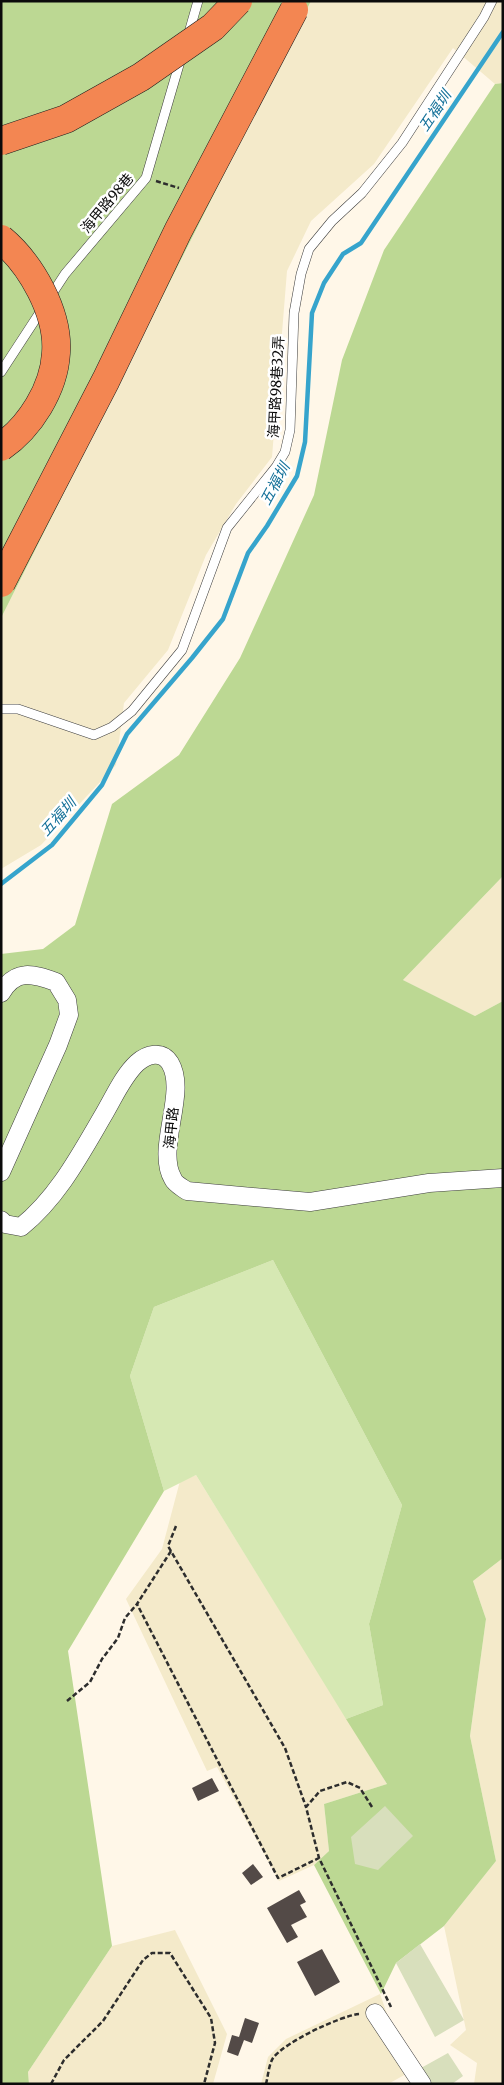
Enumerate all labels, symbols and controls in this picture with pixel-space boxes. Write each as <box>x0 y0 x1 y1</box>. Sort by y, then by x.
water label: 五福圳 <box>414 85 456 135</box>
street label: 海甲路98巷 <box>77 169 137 237</box>
street label: 海甲路98巷32弄 <box>264 335 288 439</box>
water label: 五福圳 <box>256 458 294 508</box>
water label: 五福圳 <box>36 792 81 840</box>
street label: 海甲路 <box>160 1106 182 1150</box>

